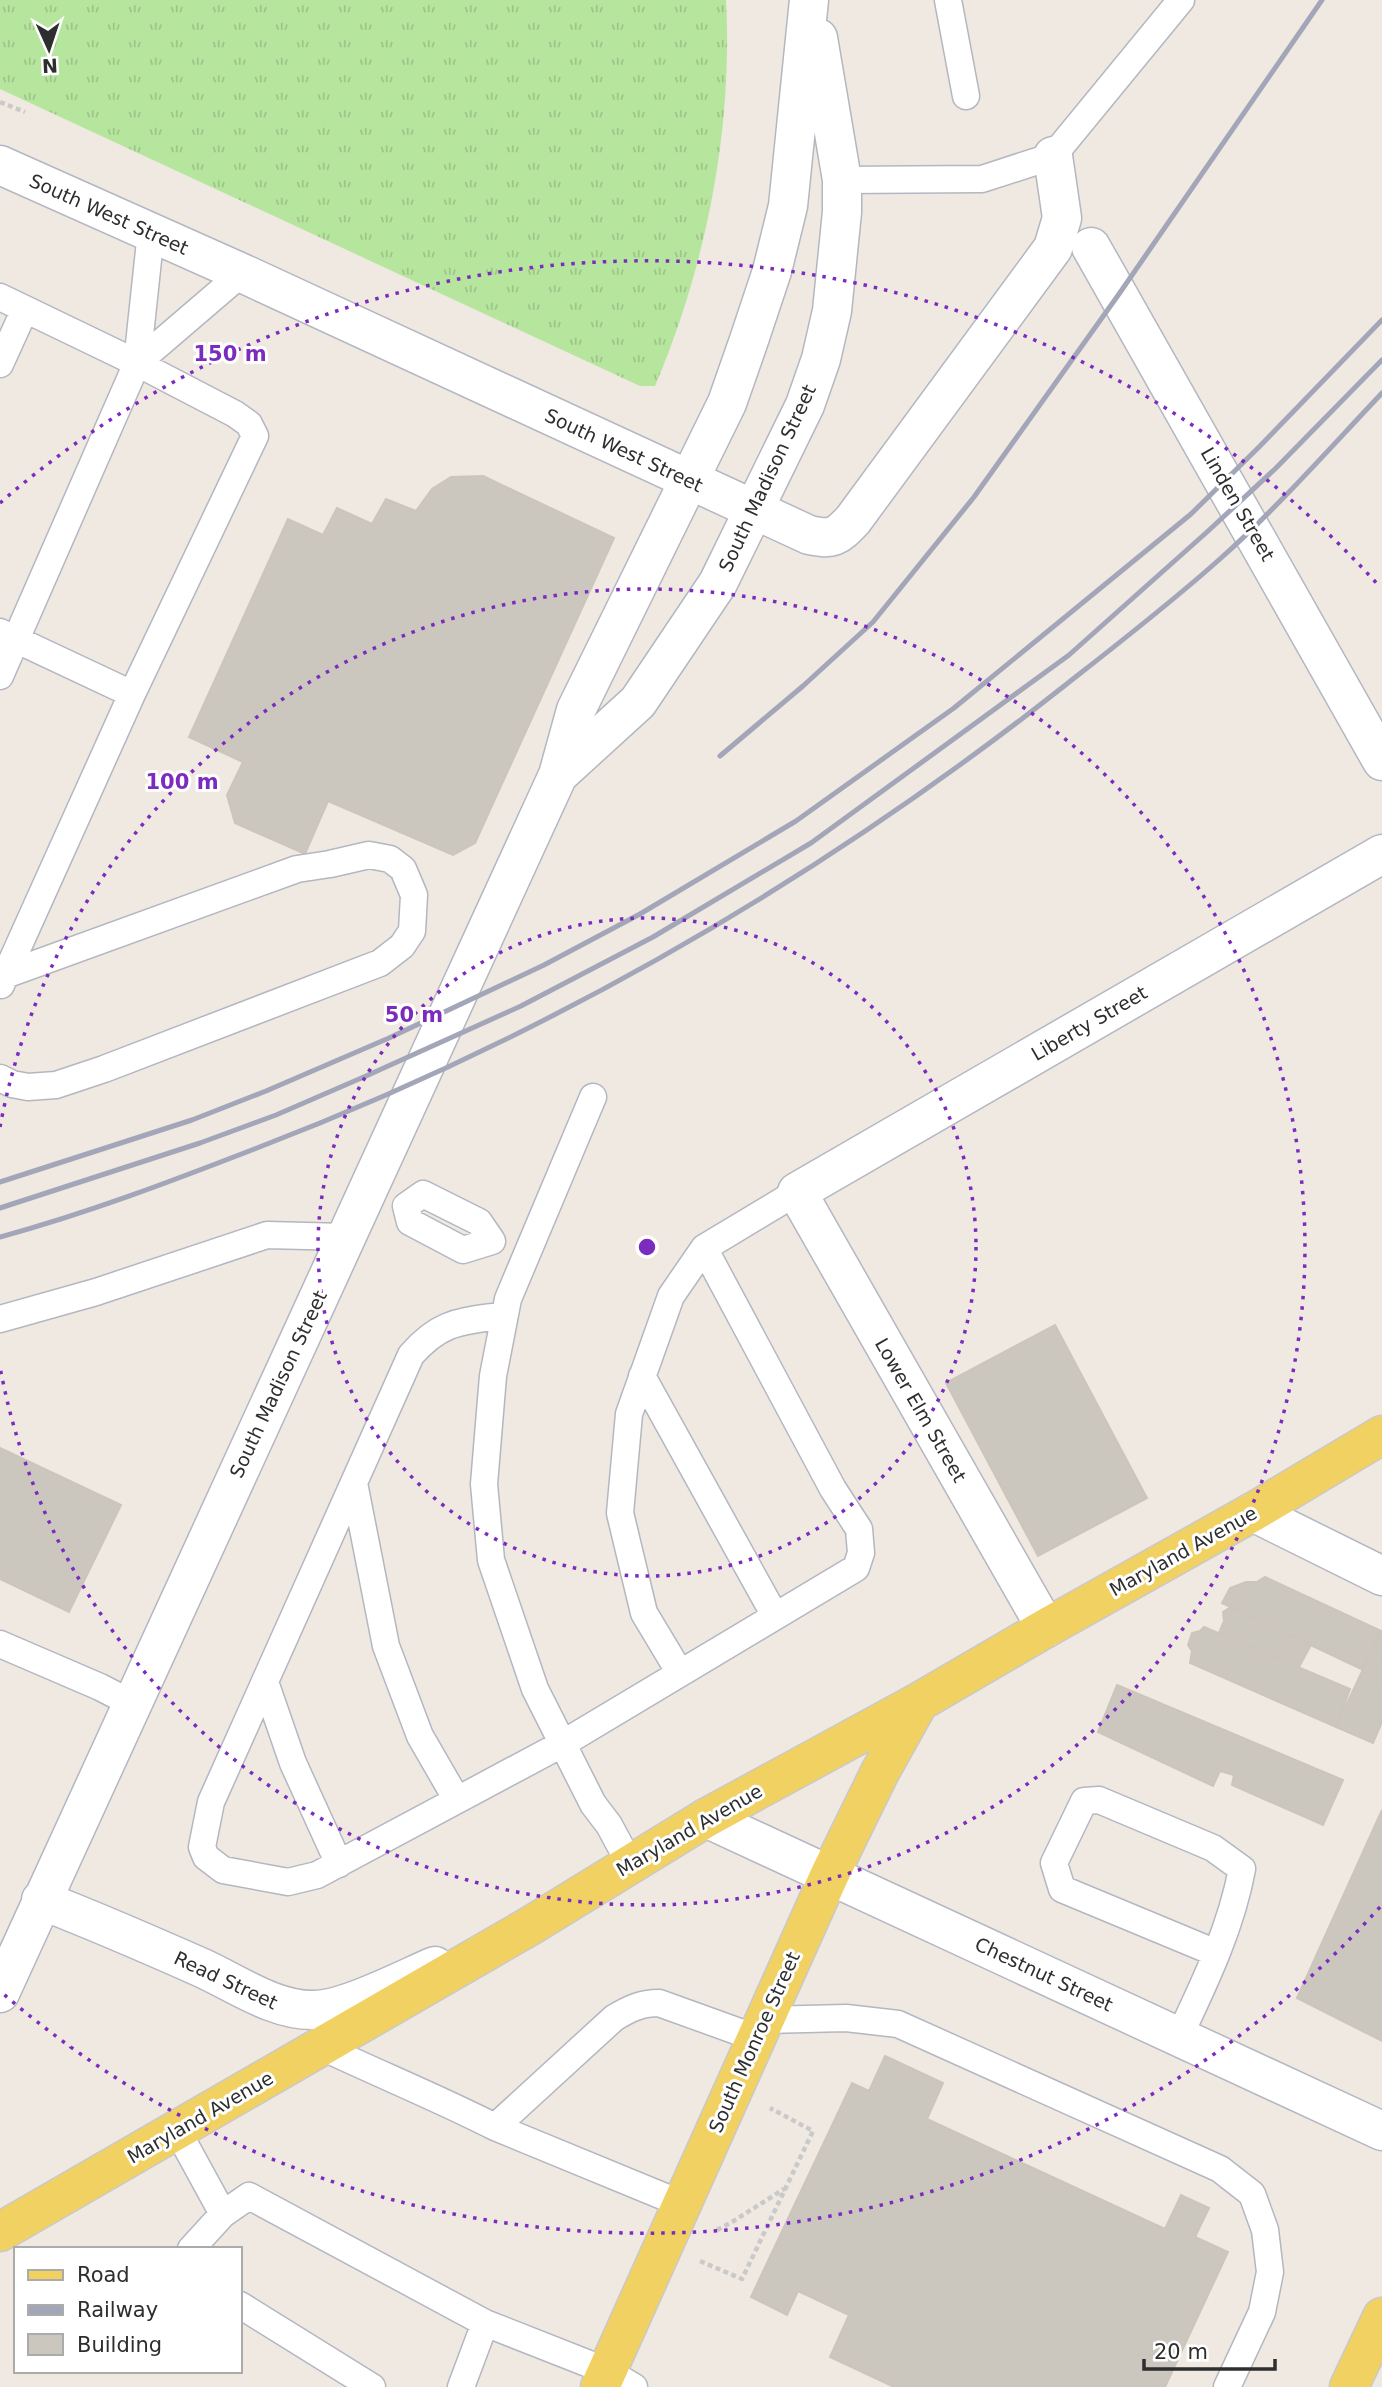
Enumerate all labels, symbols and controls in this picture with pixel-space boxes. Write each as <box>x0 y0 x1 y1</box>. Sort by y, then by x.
north arrow <box>14 14 84 84</box>
text: N <box>41 55 58 77</box>
street label: South West Street <box>26 169 192 259</box>
text: 150 m <box>193 342 267 366</box>
street label: South Madison Street <box>714 381 820 575</box>
street label: South West Street <box>542 404 706 496</box>
street label: Linden Street <box>1197 443 1279 565</box>
text: 100 m <box>145 770 219 794</box>
street label: Liberty Street <box>1027 981 1151 1065</box>
text: 50 m <box>385 1003 443 1027</box>
centre of rings <box>635 1235 659 1259</box>
street label: South Madison Street <box>225 1287 331 1481</box>
street label: Lower Elm Street <box>871 1334 971 1486</box>
street label: Maryland Avenue <box>1106 1501 1260 1601</box>
street label: Maryland Avenue <box>612 1779 766 1881</box>
street label: Chestnut Street <box>972 1932 1116 2016</box>
street label: Read Street <box>171 1946 281 2014</box>
street label: South Monroe Street <box>704 1948 804 2136</box>
street label: Maryland Avenue <box>123 2066 277 2168</box>
legend <box>14 2247 242 2373</box>
text: Road <box>77 2263 130 2287</box>
text: Railway <box>77 2298 158 2322</box>
scale bar <box>1144 2328 1275 2372</box>
text: Building <box>77 2333 162 2357</box>
text: 20 m <box>1154 2340 1208 2364</box>

